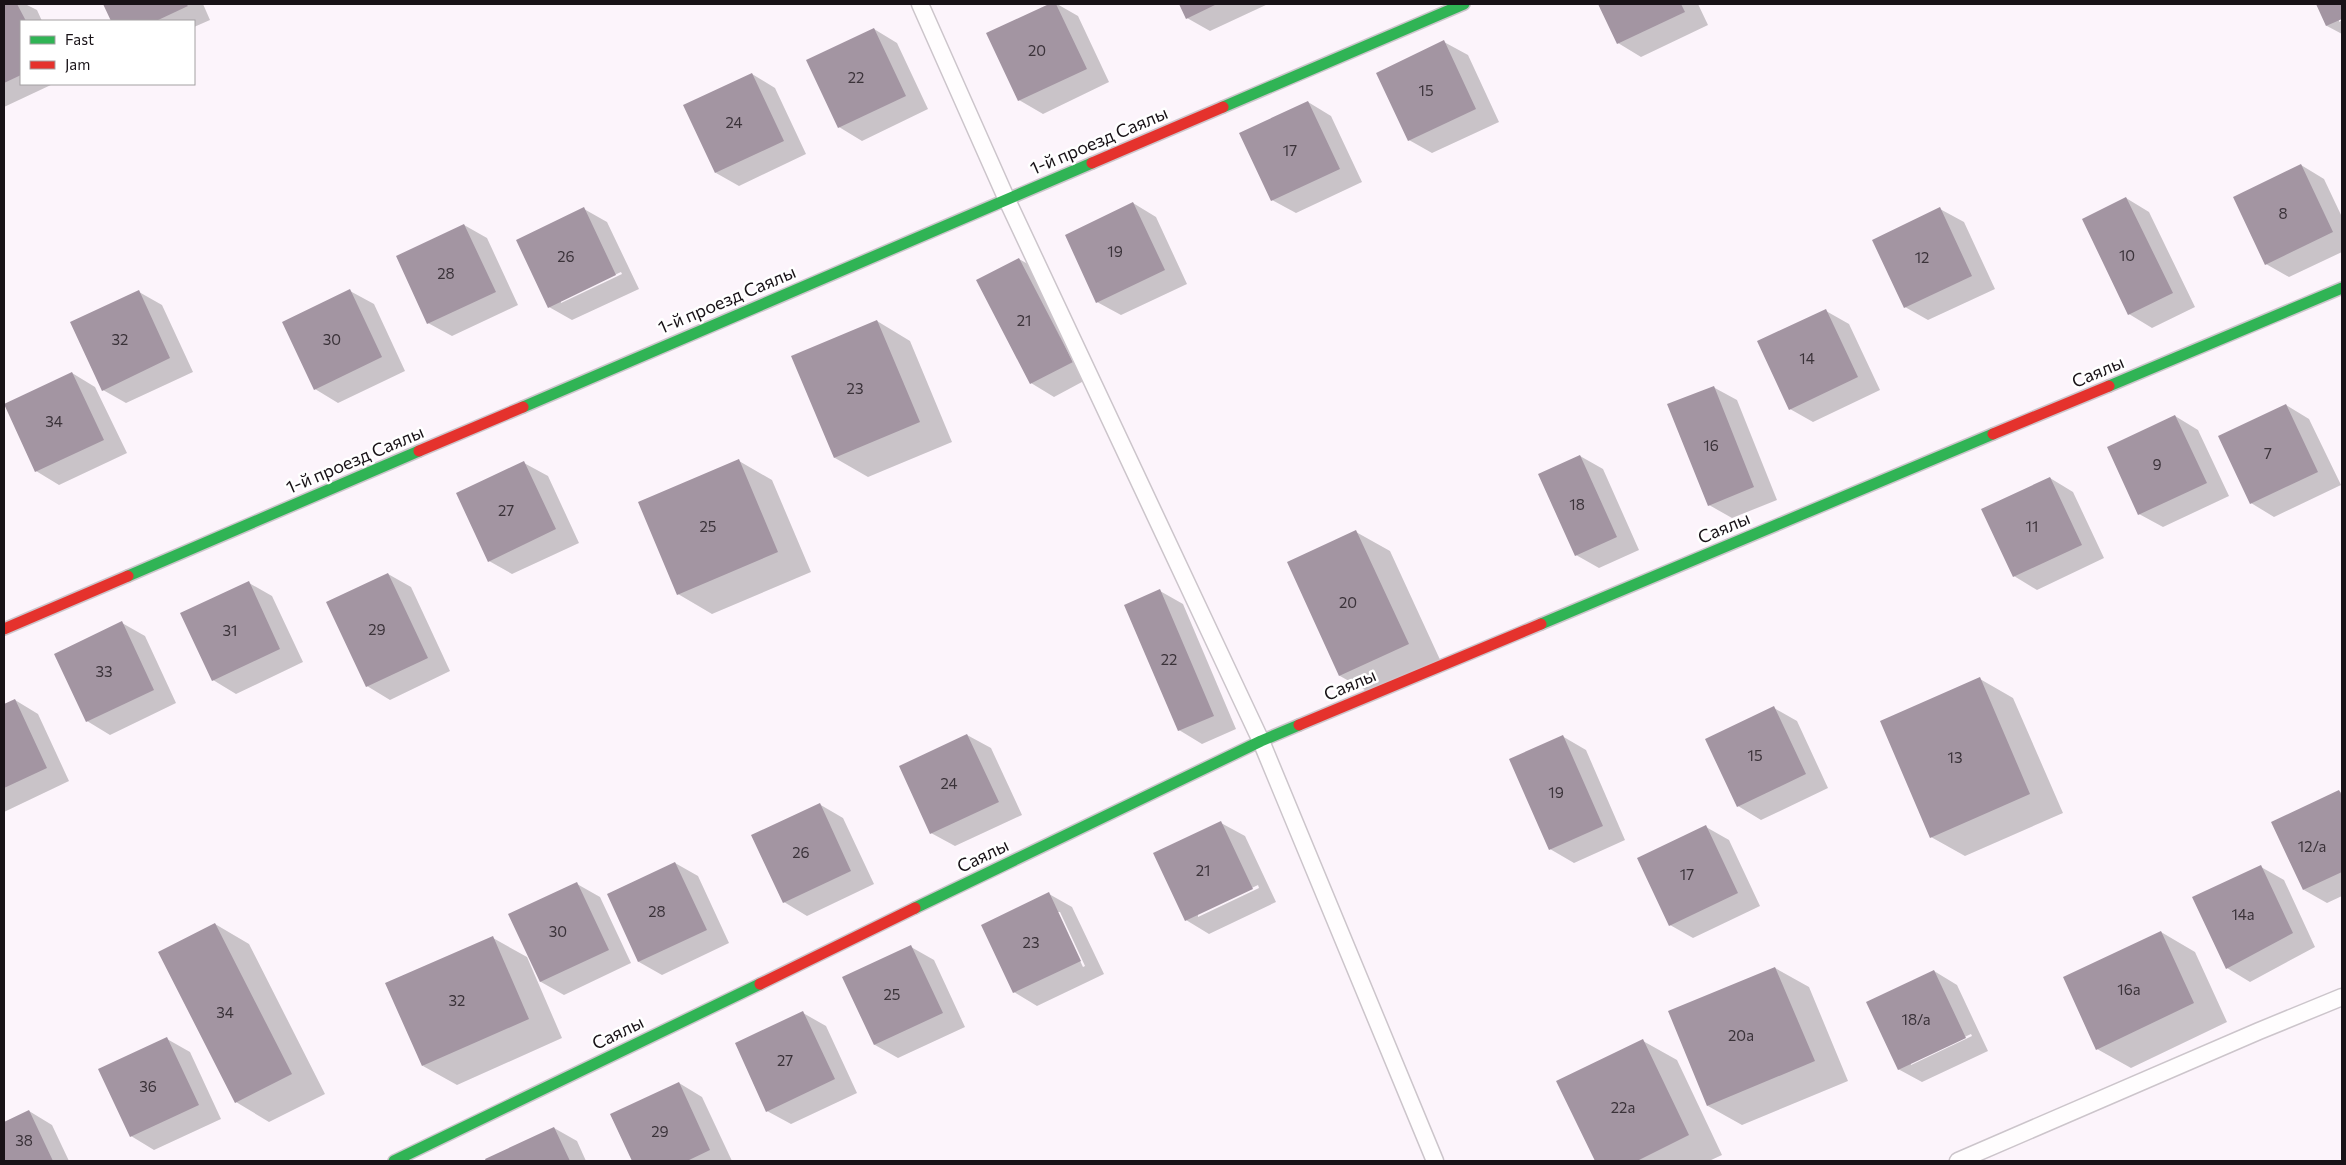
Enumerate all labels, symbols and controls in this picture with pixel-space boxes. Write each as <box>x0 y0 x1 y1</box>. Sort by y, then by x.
legend <box>20 20 195 85</box>
text: Fast <box>65 30 94 48</box>
house number: 20 <box>1028 41 1046 59</box>
text: Jam <box>65 55 90 73</box>
house number: 22 <box>848 68 864 86</box>
house number: 15 <box>1418 81 1434 99</box>
street label: 1-й проезд Саялы <box>1026 101 1171 179</box>
house number: 24 <box>725 113 743 131</box>
house number: 17 <box>1283 141 1297 159</box>
house number: 8 <box>2278 204 2288 222</box>
house number: 19 <box>1107 242 1123 260</box>
house number: 10 <box>2119 246 2135 264</box>
house number: 26 <box>557 247 575 265</box>
house number: 12 <box>1915 248 1929 266</box>
street label: 1-й проезд Саялы <box>654 260 799 338</box>
house number: 28 <box>437 264 455 282</box>
house number: 21 <box>1017 311 1031 329</box>
house number: 32 <box>112 330 128 348</box>
house number: 30 <box>323 330 341 348</box>
house number: 14 <box>1799 349 1815 367</box>
street label: Саялы <box>2068 350 2127 392</box>
house number: 23 <box>847 379 863 397</box>
house number: 34 <box>45 412 63 430</box>
street label: 1-й проезд Саялы <box>282 420 427 498</box>
house number: 16 <box>1703 436 1719 454</box>
house number: 7 <box>2264 444 2272 462</box>
house number: 9 <box>2152 455 2162 473</box>
house number: 18 <box>1569 495 1585 513</box>
house number: 27 <box>498 501 514 519</box>
street label: Саялы <box>1694 506 1753 548</box>
house number: 25 <box>700 517 716 535</box>
house number: 11 <box>2026 517 2038 535</box>
house number: 20 <box>1339 593 1357 611</box>
house number: 29 <box>368 620 386 638</box>
house number: 31 <box>223 621 237 639</box>
house number: 22 <box>1161 650 1177 668</box>
house number: 33 <box>95 662 113 680</box>
street label: Саялы <box>1320 663 1379 705</box>
house number: 15 <box>1747 746 1763 764</box>
house number: 13 <box>1948 748 1962 766</box>
house number: 24 <box>940 774 958 792</box>
house number: 19 <box>1548 783 1564 801</box>
street label: Саялы <box>953 833 1012 877</box>
house number: 12/а <box>2298 837 2326 855</box>
house number: 26 <box>792 843 810 861</box>
house number: 21 <box>1196 861 1210 879</box>
house number: 17 <box>1680 865 1694 883</box>
house number: 28 <box>648 902 666 920</box>
house number: 14а <box>2231 905 2255 923</box>
house number: 30 <box>549 922 567 940</box>
house number: 23 <box>1023 933 1039 951</box>
house number: 16а <box>2117 980 2141 998</box>
house number: 25 <box>884 985 900 1003</box>
house number: 32 <box>449 991 465 1009</box>
house number: 34 <box>216 1003 234 1021</box>
street label: Саялы <box>588 1010 647 1054</box>
house number: 18/а <box>1902 1010 1930 1028</box>
house number: 20а <box>1728 1026 1754 1044</box>
house number: 27 <box>777 1051 793 1069</box>
house number: 36 <box>139 1077 157 1095</box>
house number: 22а <box>1611 1098 1635 1116</box>
house number: 29 <box>651 1122 669 1140</box>
house number: 38 <box>15 1131 33 1149</box>

